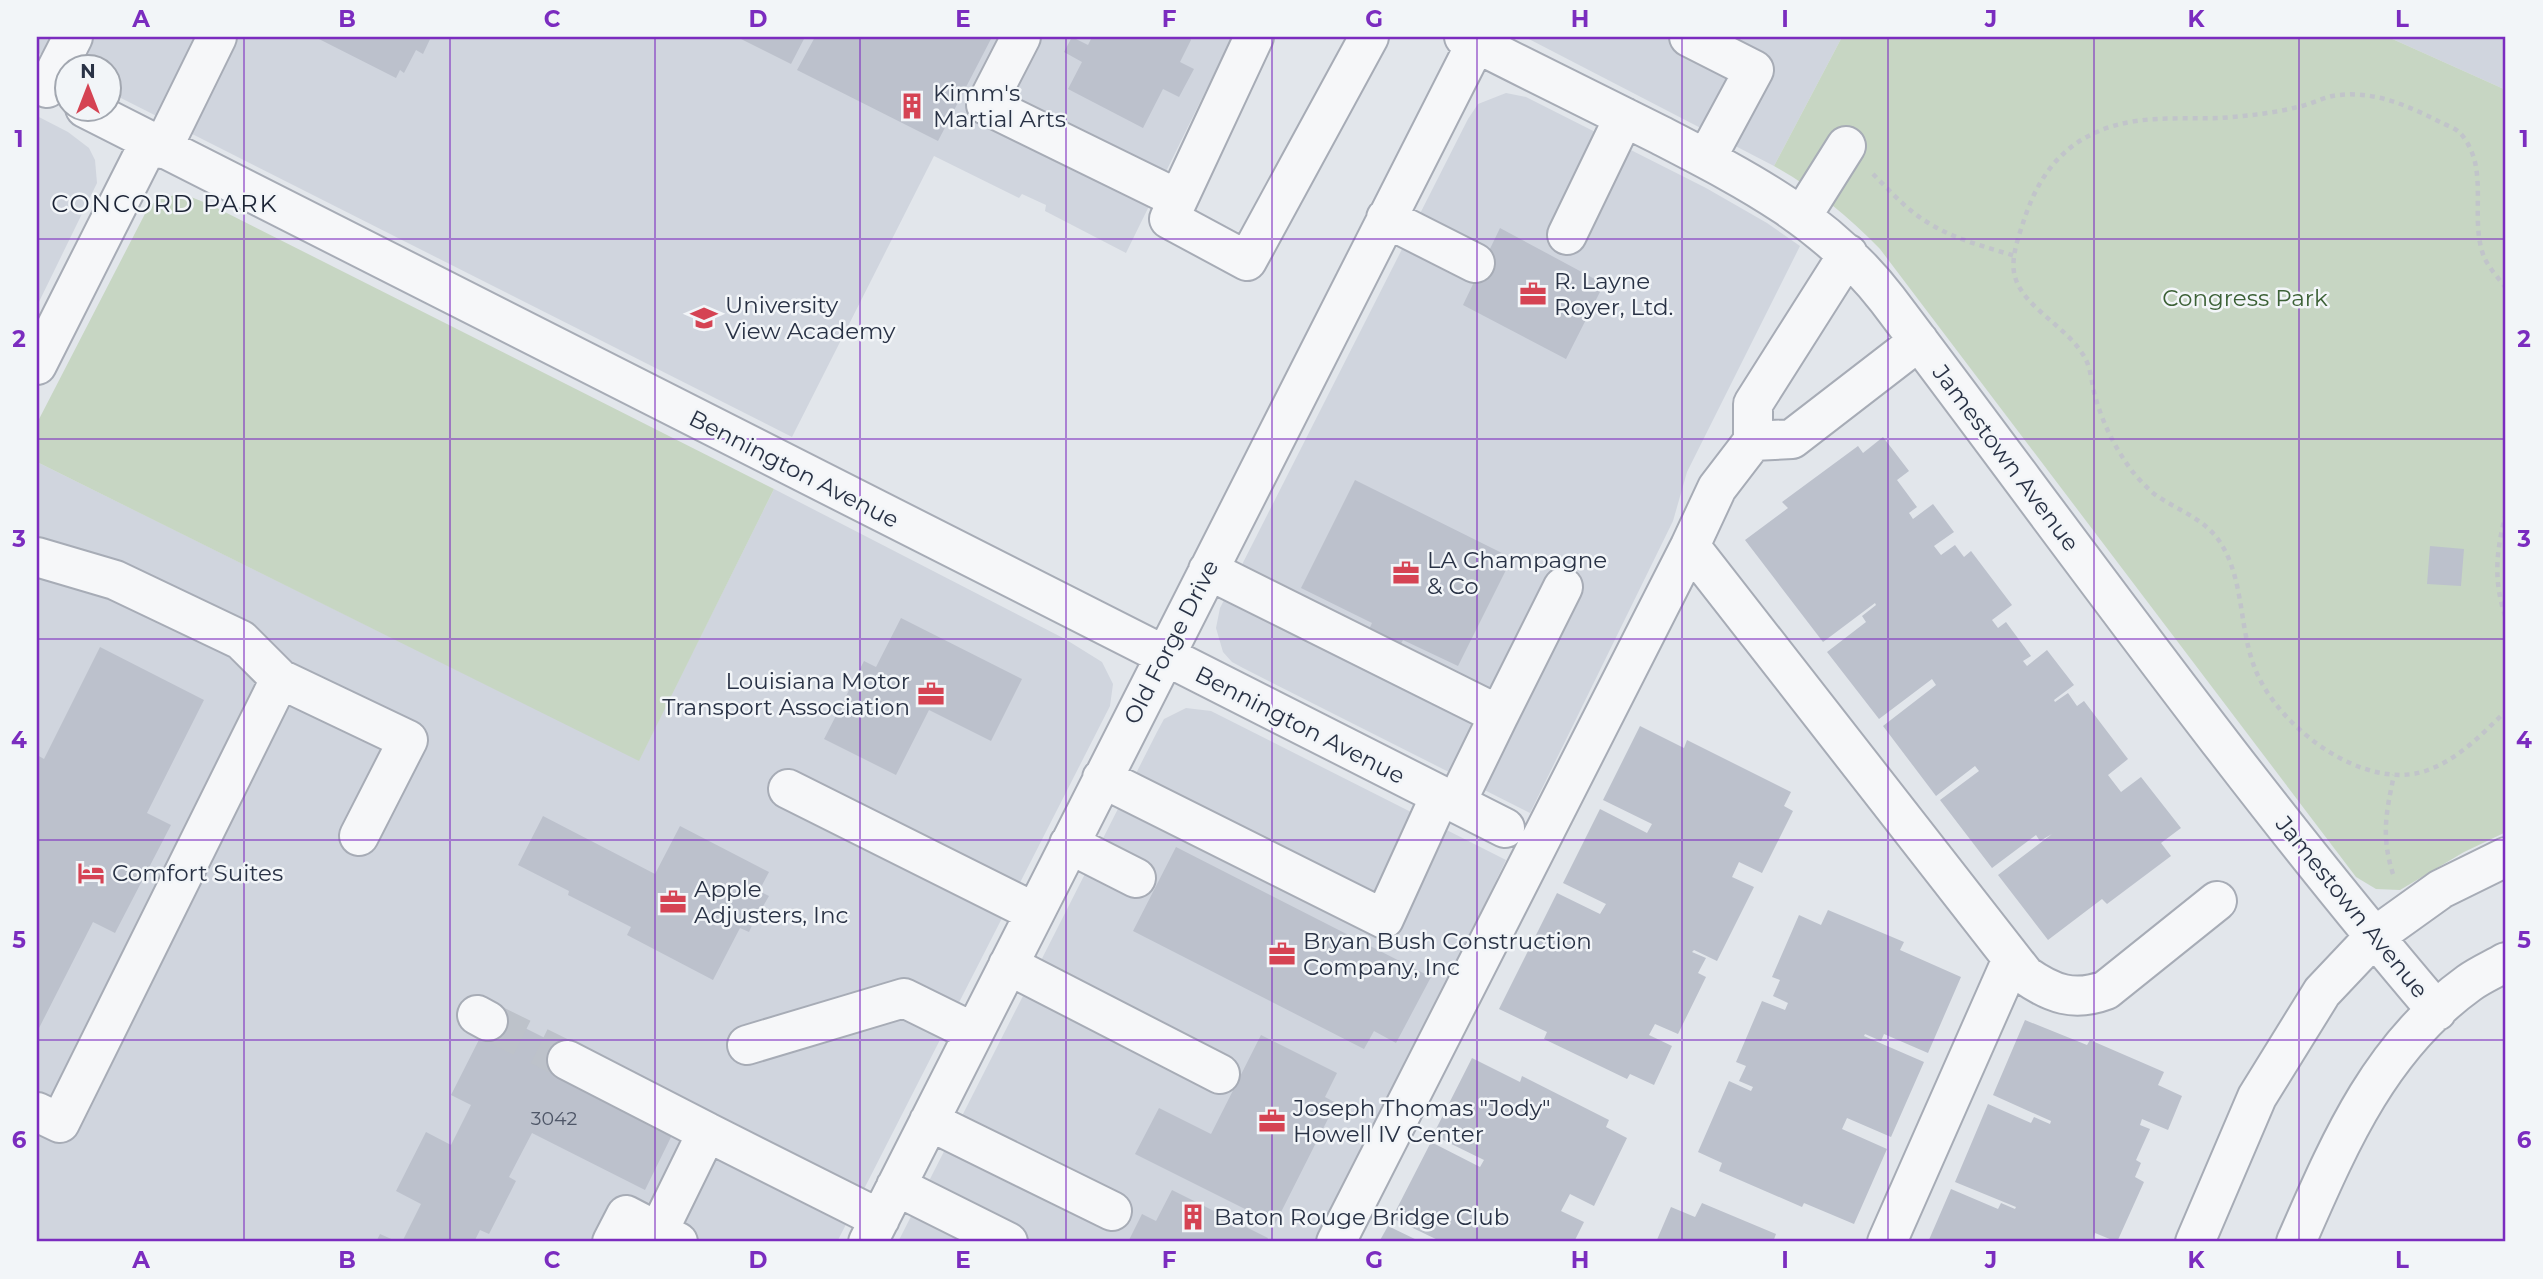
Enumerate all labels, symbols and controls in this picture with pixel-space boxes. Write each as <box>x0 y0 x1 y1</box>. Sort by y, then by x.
text: A <box>131 5 150 33</box>
text: B <box>338 5 356 33</box>
text: C <box>544 5 561 33</box>
text: D <box>749 5 768 33</box>
text: E <box>955 5 971 33</box>
text: F <box>1162 5 1177 33</box>
text: G <box>1365 5 1383 33</box>
text: H <box>1571 5 1589 33</box>
text: I <box>1781 5 1789 33</box>
text: J <box>1984 5 1997 33</box>
text: K <box>2187 5 2205 33</box>
text: L <box>2395 5 2409 33</box>
north arrow <box>52 52 122 122</box>
text: N <box>80 60 96 83</box>
place label: Kimm's Martial Arts <box>933 79 1066 133</box>
building icon: Kimm's Martial Arts <box>897 91 927 121</box>
text: 1 <box>14 125 24 153</box>
text: 1 <box>2519 125 2529 153</box>
district label: CONCORD PARK <box>51 189 279 218</box>
place label: R. Layne Royer, Ltd. <box>1554 267 1673 321</box>
office icon: R. Layne Royer, Ltd. <box>1518 279 1548 309</box>
park label: Congress Park <box>2162 284 2328 312</box>
place label: University View Academy <box>725 291 896 345</box>
school or university icon: University View Academy <box>689 303 719 333</box>
text: 2 <box>12 325 26 353</box>
text: 2 <box>2517 325 2531 353</box>
street label: Jamestown Avenue <box>1926 358 2085 557</box>
street label: Bennington Avenue <box>684 404 904 534</box>
text: 3 <box>11 525 26 553</box>
text: 3 <box>2516 525 2531 553</box>
place label: LA Champagne & Co <box>1427 546 1607 600</box>
street label: Old Forge Drive <box>1118 555 1224 729</box>
office icon: LA Champagne & Co <box>1391 558 1421 588</box>
street label: Bennington Avenue <box>1190 660 1410 790</box>
place label: Louisiana Motor Transport Association <box>662 667 910 721</box>
office icon: Louisiana Motor Transport Association <box>916 679 946 709</box>
text: 4 <box>11 726 27 754</box>
text: 4 <box>2516 726 2532 754</box>
street label: Jamestown Avenue <box>2269 810 2434 1004</box>
hotel icon: Comfort Suites <box>76 858 106 888</box>
place label: Comfort Suites <box>112 859 283 887</box>
place label: Apple Adjusters, Inc <box>694 875 849 929</box>
office icon: Apple Adjusters, Inc <box>658 887 688 917</box>
text: 5 <box>12 926 26 954</box>
text: 5 <box>2517 926 2531 954</box>
place label: Bryan Bush Construction Company, Inc <box>1303 927 1592 981</box>
office icon: Bryan Bush Construction Company, Inc <box>1267 939 1297 969</box>
place label: Joseph Thomas "Jody" Howell IV Center <box>1292 1094 1551 1148</box>
office icon: Joseph Thomas "Jody" Howell IV Center <box>1257 1106 1287 1136</box>
house number: 3042 <box>531 1107 578 1130</box>
text: 6 <box>12 1126 27 1154</box>
text: 6 <box>2517 1126 2532 1154</box>
building icon: Baton Rouge Bridge Club <box>1178 1202 1208 1232</box>
place label: Baton Rouge Bridge Club <box>1214 1203 1509 1231</box>
text: A <box>131 1246 150 1274</box>
text: B <box>338 1246 356 1274</box>
text: C <box>544 1246 561 1274</box>
text: D <box>749 1246 768 1274</box>
text: E <box>955 1246 971 1274</box>
text: F <box>1162 1246 1177 1274</box>
text: G <box>1365 1246 1383 1274</box>
text: H <box>1571 1246 1589 1274</box>
text: I <box>1781 1246 1789 1274</box>
text: J <box>1984 1246 1997 1274</box>
text: K <box>2187 1246 2205 1274</box>
text: L <box>2395 1246 2409 1274</box>

